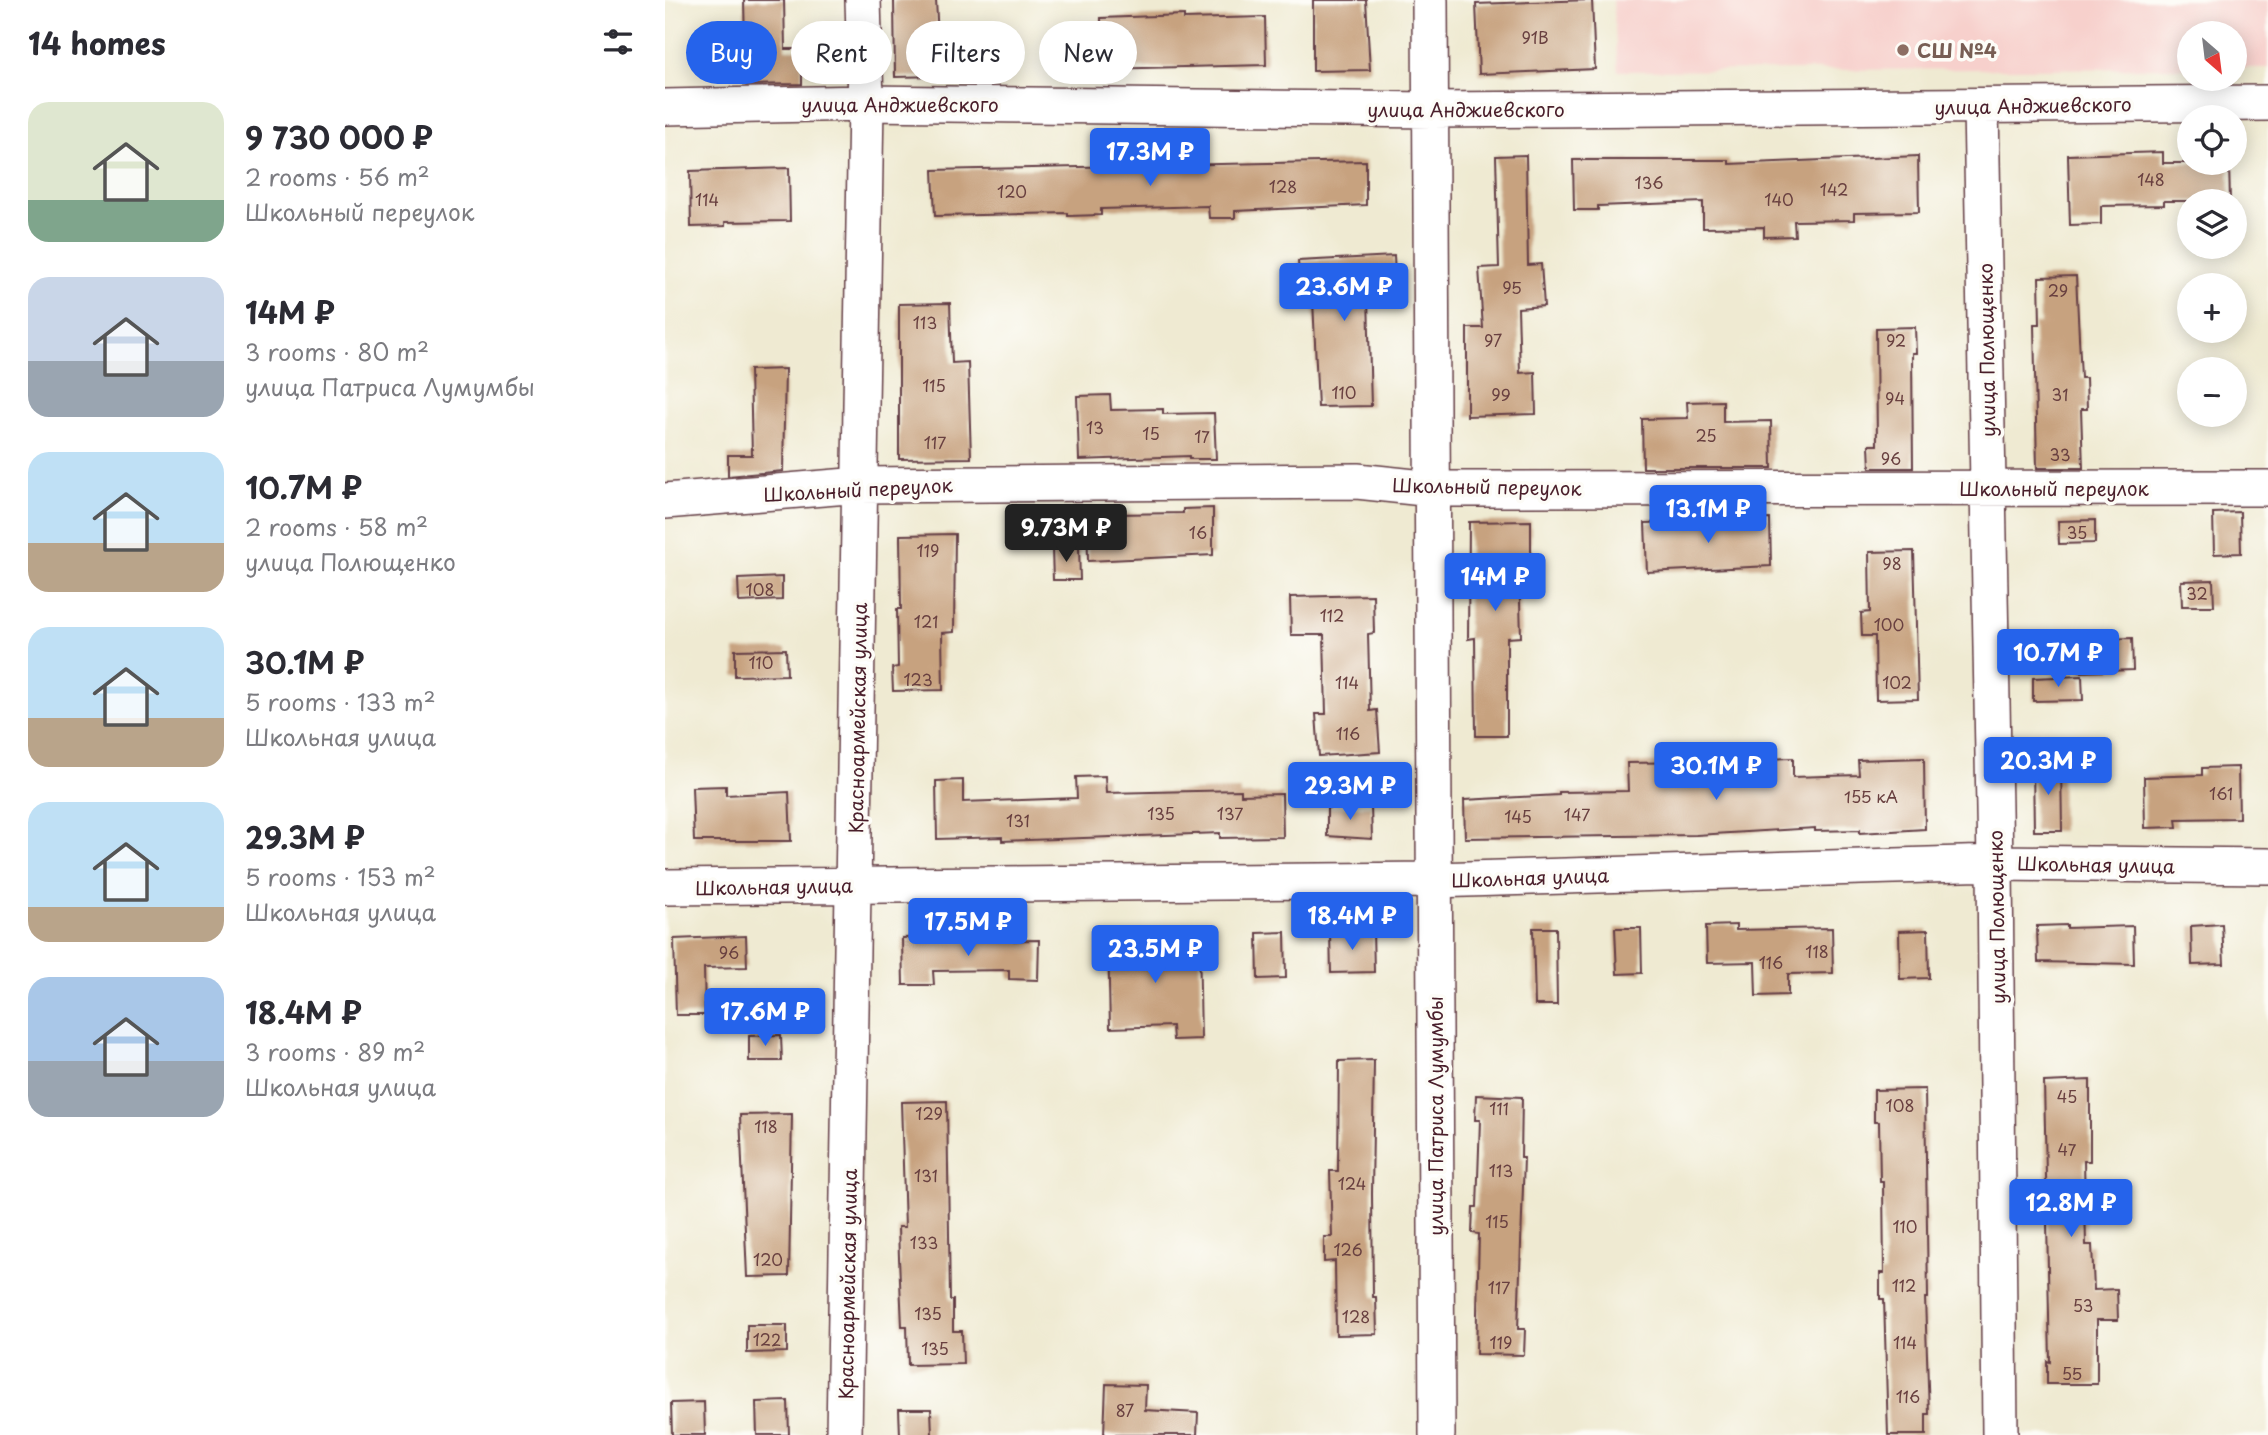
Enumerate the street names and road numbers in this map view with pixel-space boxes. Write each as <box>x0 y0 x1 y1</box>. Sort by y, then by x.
street label: улица Анджиевского <box>1934 89 2132 121</box>
street label: улица Анджиевского <box>801 90 999 118</box>
street label: улица Анджиевского <box>1367 95 1565 123</box>
street label: улица Полющенко <box>1970 263 2002 437</box>
street label: Школьный переулок <box>763 470 954 508</box>
street label: Школьный переулок <box>1392 470 1583 502</box>
street label: Школьный переулок <box>1959 474 2149 502</box>
street label: Красноармейская улица <box>841 602 873 834</box>
street label: улица Полющенко <box>1980 830 2012 1004</box>
street label: Школьная улица <box>2017 849 2175 879</box>
street label: Школьная улица <box>1451 860 1609 894</box>
street label: Школьная улица <box>695 871 853 901</box>
street label: улица Патриса Лумумбы <box>1421 996 1449 1236</box>
street label: Красноармейская улица <box>831 1168 863 1400</box>

